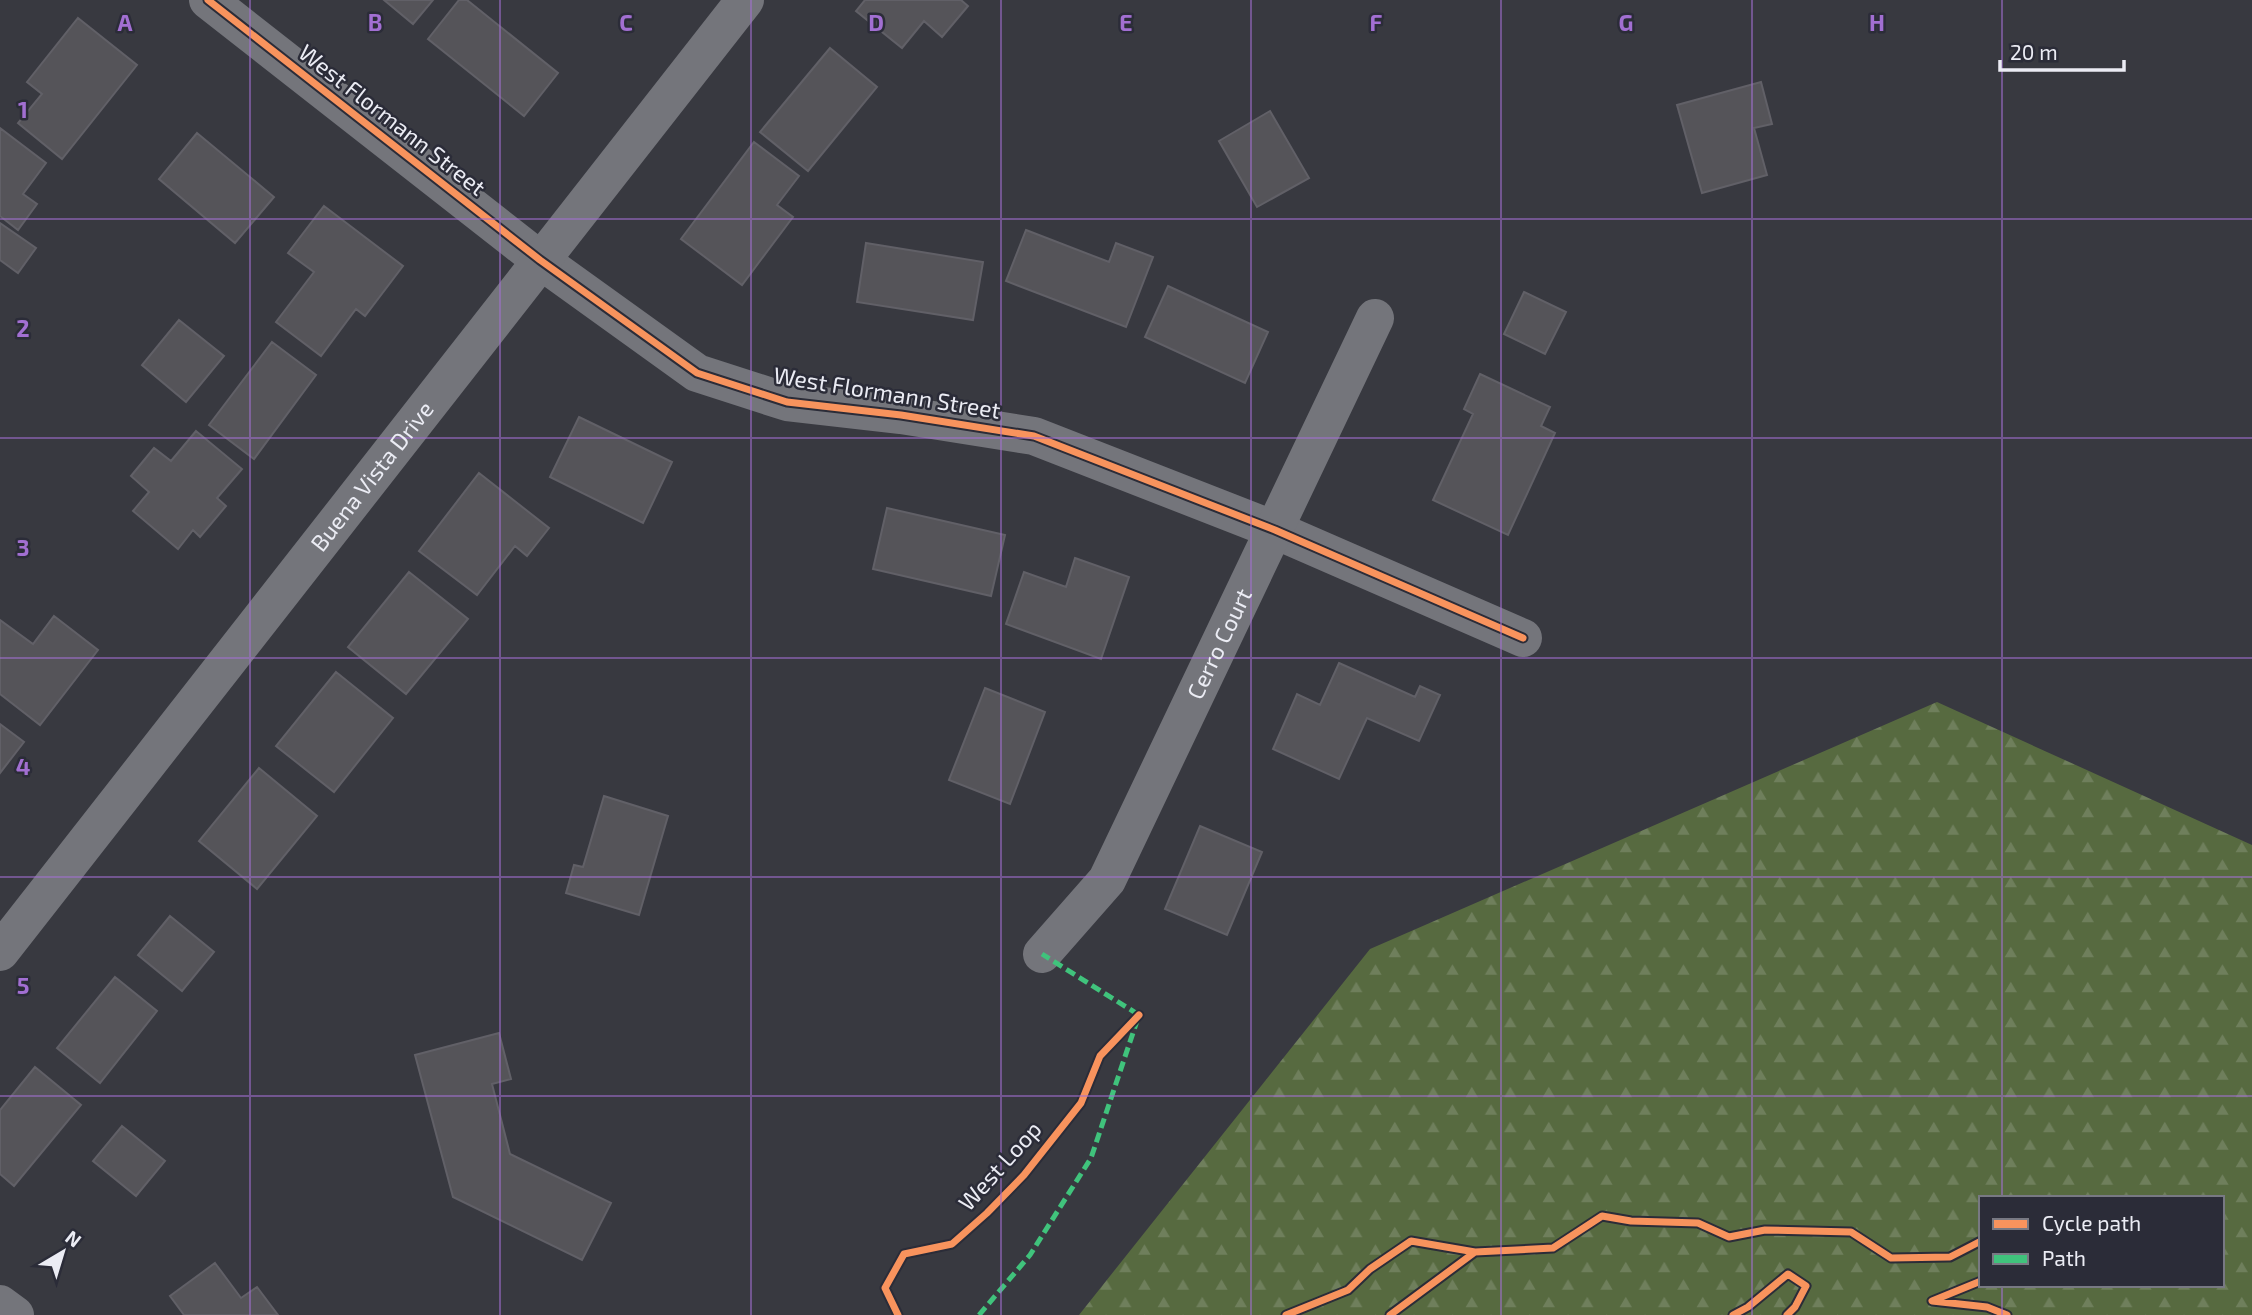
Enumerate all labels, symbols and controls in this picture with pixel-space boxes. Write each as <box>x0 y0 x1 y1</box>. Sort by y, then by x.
text: A <box>117 8 133 36</box>
text: B <box>368 8 382 36</box>
text: C <box>619 8 633 36</box>
text: D <box>868 8 884 36</box>
text: E <box>1119 8 1133 36</box>
text: F <box>1370 8 1383 36</box>
text: G <box>1619 8 1633 36</box>
text: H <box>1869 8 1885 36</box>
scale bar <box>2000 28 2124 72</box>
street label: West Flormann Street <box>294 38 492 201</box>
text: 20 m <box>2010 39 2058 64</box>
text: 1 <box>18 95 28 123</box>
text: 2 <box>16 314 30 342</box>
street label: West Flormann Street <box>772 360 1003 424</box>
street label: Buena Vista Drive <box>304 395 439 556</box>
text: 3 <box>16 533 30 561</box>
street label: Cerro Court <box>1180 583 1257 703</box>
text: 4 <box>16 752 30 780</box>
text: 5 <box>17 971 29 999</box>
street label: West Loop <box>952 1115 1047 1216</box>
legend <box>1979 1196 2224 1287</box>
text: Cycle path <box>2042 1210 2141 1235</box>
north arrow <box>28 1217 98 1287</box>
text: N <box>61 1225 86 1251</box>
text: Path <box>2042 1245 2086 1270</box>

